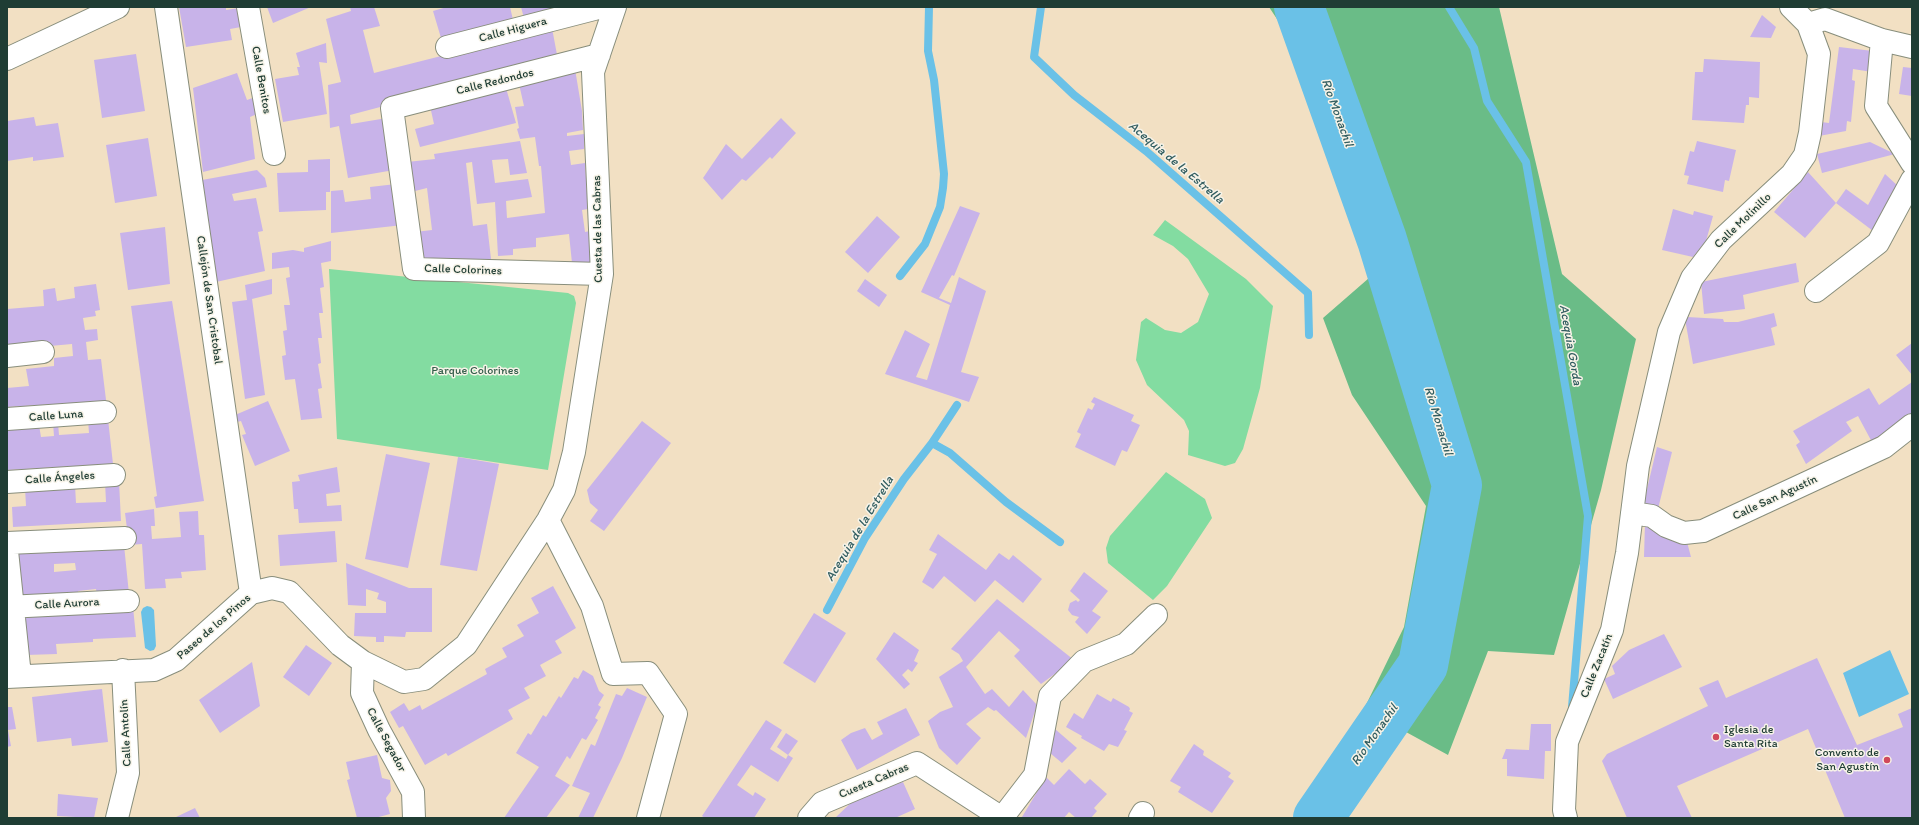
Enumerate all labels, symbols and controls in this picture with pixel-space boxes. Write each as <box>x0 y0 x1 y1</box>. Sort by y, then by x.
street label: Calle Higuera <box>477 14 549 46</box>
street label: Calle Benitos <box>248 45 274 115</box>
street label: Calle Redondos <box>455 65 535 99</box>
water label: Río Monachil <box>1317 77 1357 149</box>
water label: Acequia de la Estrella <box>1125 118 1227 208</box>
street label: Cuesta de las Cabras <box>590 175 606 283</box>
street label: Calle Molinillo <box>1712 190 1774 252</box>
street label: Callejón de San Cristobal <box>193 235 225 365</box>
street label: Calle Colorines <box>424 261 502 279</box>
water label: Acequia Gorda <box>1555 304 1585 386</box>
park label: Parque Colorines <box>431 364 519 378</box>
water label: Río Monachil <box>1420 385 1456 457</box>
street label: Calle Luna <box>28 407 84 425</box>
street label: Calle Ángeles <box>25 468 95 488</box>
street label: Calle San Agustín <box>1730 472 1820 524</box>
water label: Acequia de la Estrella <box>822 474 898 584</box>
street label: Paseo de los Pinos <box>174 591 254 663</box>
street label: Calle Aurora <box>34 595 100 613</box>
street label: Calle Zacatín <box>1578 632 1616 700</box>
street label: Calle Antolín <box>117 699 135 767</box>
water label: Río Monachil <box>1348 701 1402 769</box>
street label: Calle Segador <box>363 705 409 775</box>
place label: Iglesia de Santa Rita <box>1724 723 1778 751</box>
marker: Iglesia de Santa Rita <box>1711 732 1721 742</box>
place label: Convento de San Agustín <box>1815 746 1879 774</box>
marker: Convento de San Agustín <box>1882 755 1892 765</box>
street label: Cuesta Cabras <box>837 760 911 802</box>

